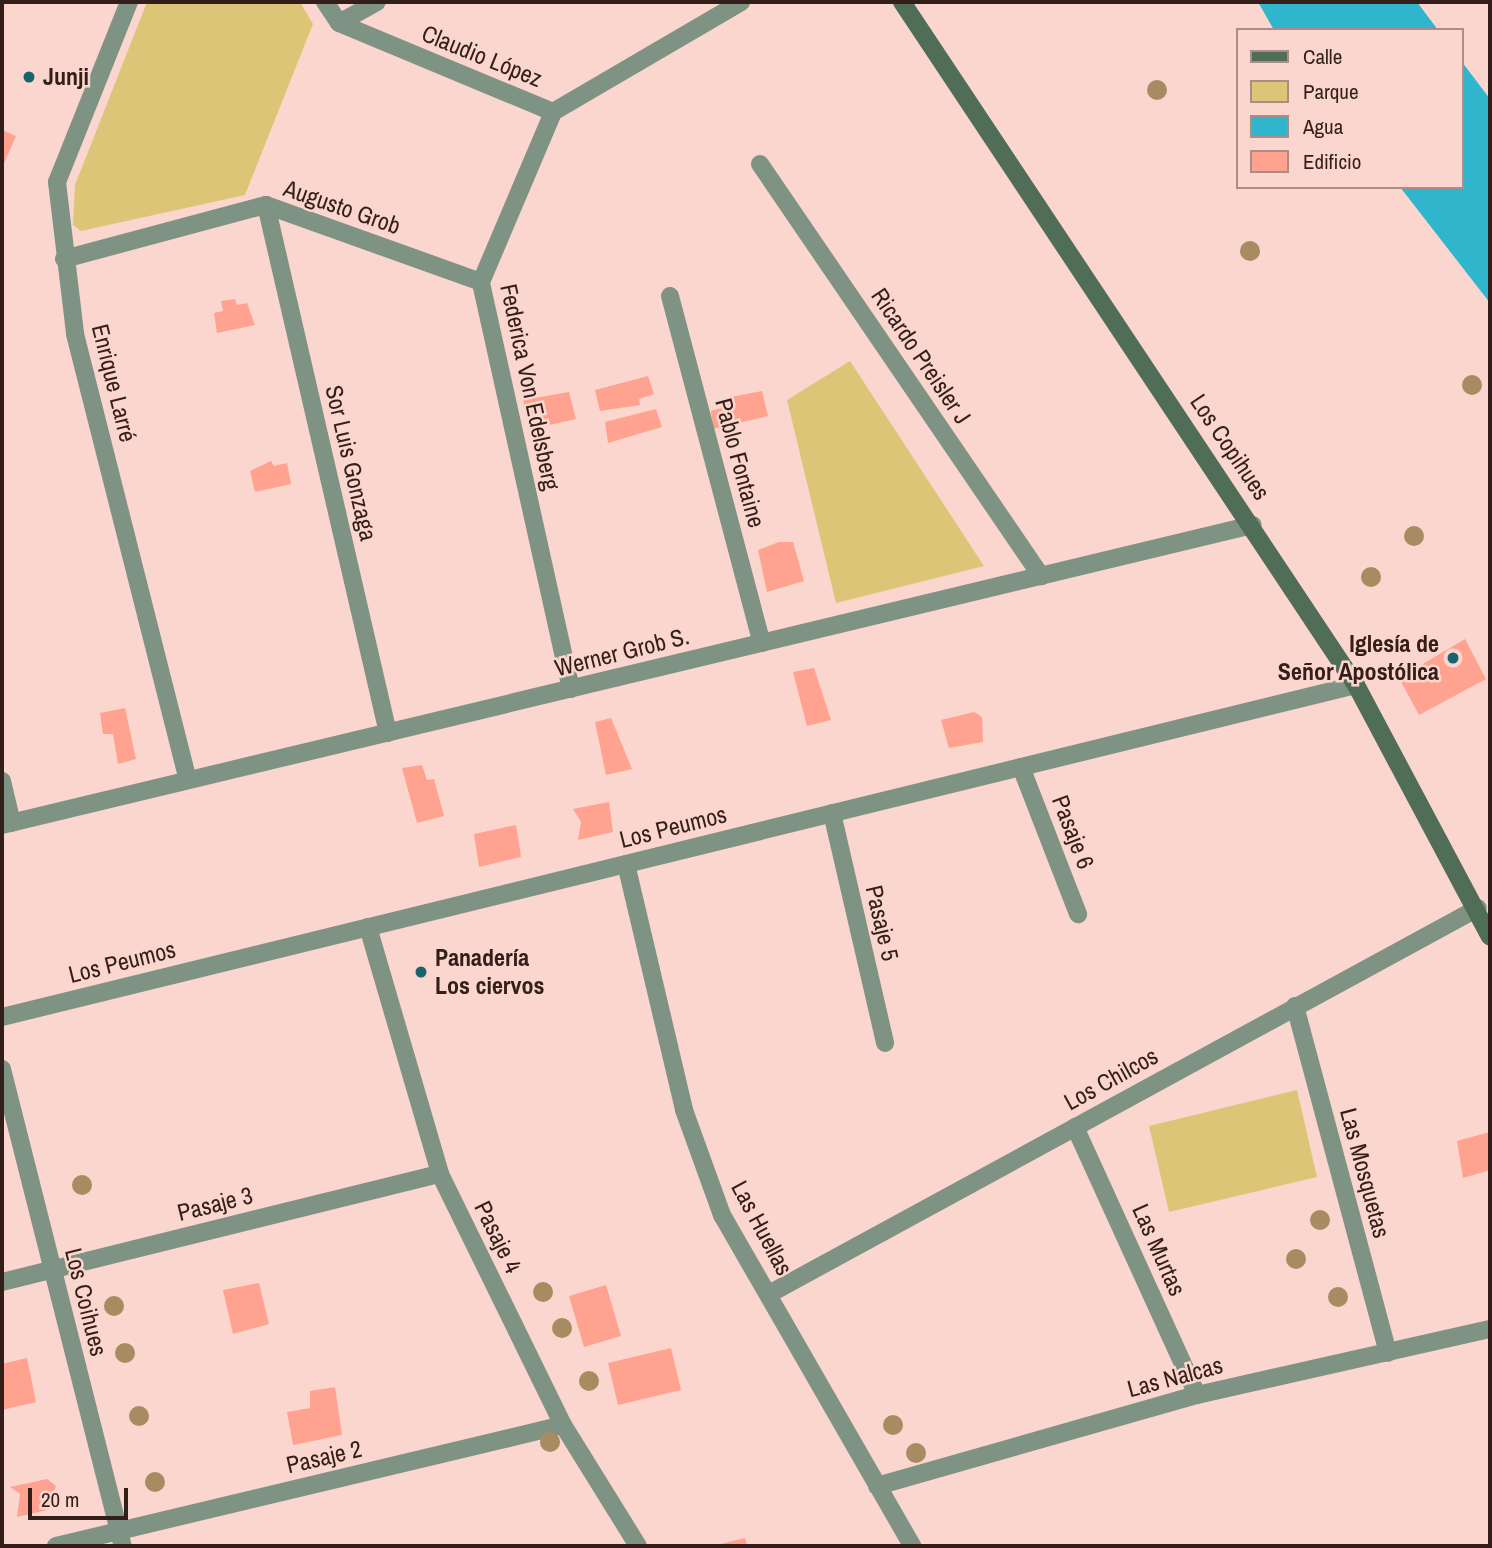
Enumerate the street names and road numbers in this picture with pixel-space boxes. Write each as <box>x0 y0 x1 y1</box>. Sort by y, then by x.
street label: Claudio López <box>418 19 546 93</box>
street label: Augusto Grob <box>280 174 404 240</box>
street label: Federica Von Edelsberg <box>494 281 566 493</box>
street label: Ricardo Preisler J <box>865 283 977 429</box>
street label: Enrique Larré <box>85 321 143 445</box>
street label: Sor Luis Gonzaga <box>319 382 383 544</box>
street label: Los Copihues <box>1184 389 1276 505</box>
street label: Pablo Fontaine <box>709 395 771 531</box>
street label: Werner Grob S. <box>552 621 692 683</box>
street label: Pasaje 6 <box>1046 791 1100 873</box>
street label: Los Peumos <box>616 800 730 854</box>
street label: Pasaje 5 <box>859 882 905 964</box>
street label: Los Peumos <box>65 935 179 989</box>
street label: Los Chilcos <box>1059 1041 1163 1117</box>
street label: Las Mosquetas <box>1334 1105 1396 1241</box>
street label: Las Huellas <box>725 1176 799 1280</box>
street label: Pasaje 3 <box>174 1181 256 1227</box>
street label: Pasaje 4 <box>468 1196 528 1278</box>
street label: Las Murtas <box>1126 1200 1192 1300</box>
street label: Los Coihues <box>59 1245 113 1359</box>
street label: Las Nalcas <box>1124 1350 1226 1404</box>
street label: Pasaje 2 <box>283 1434 365 1480</box>

